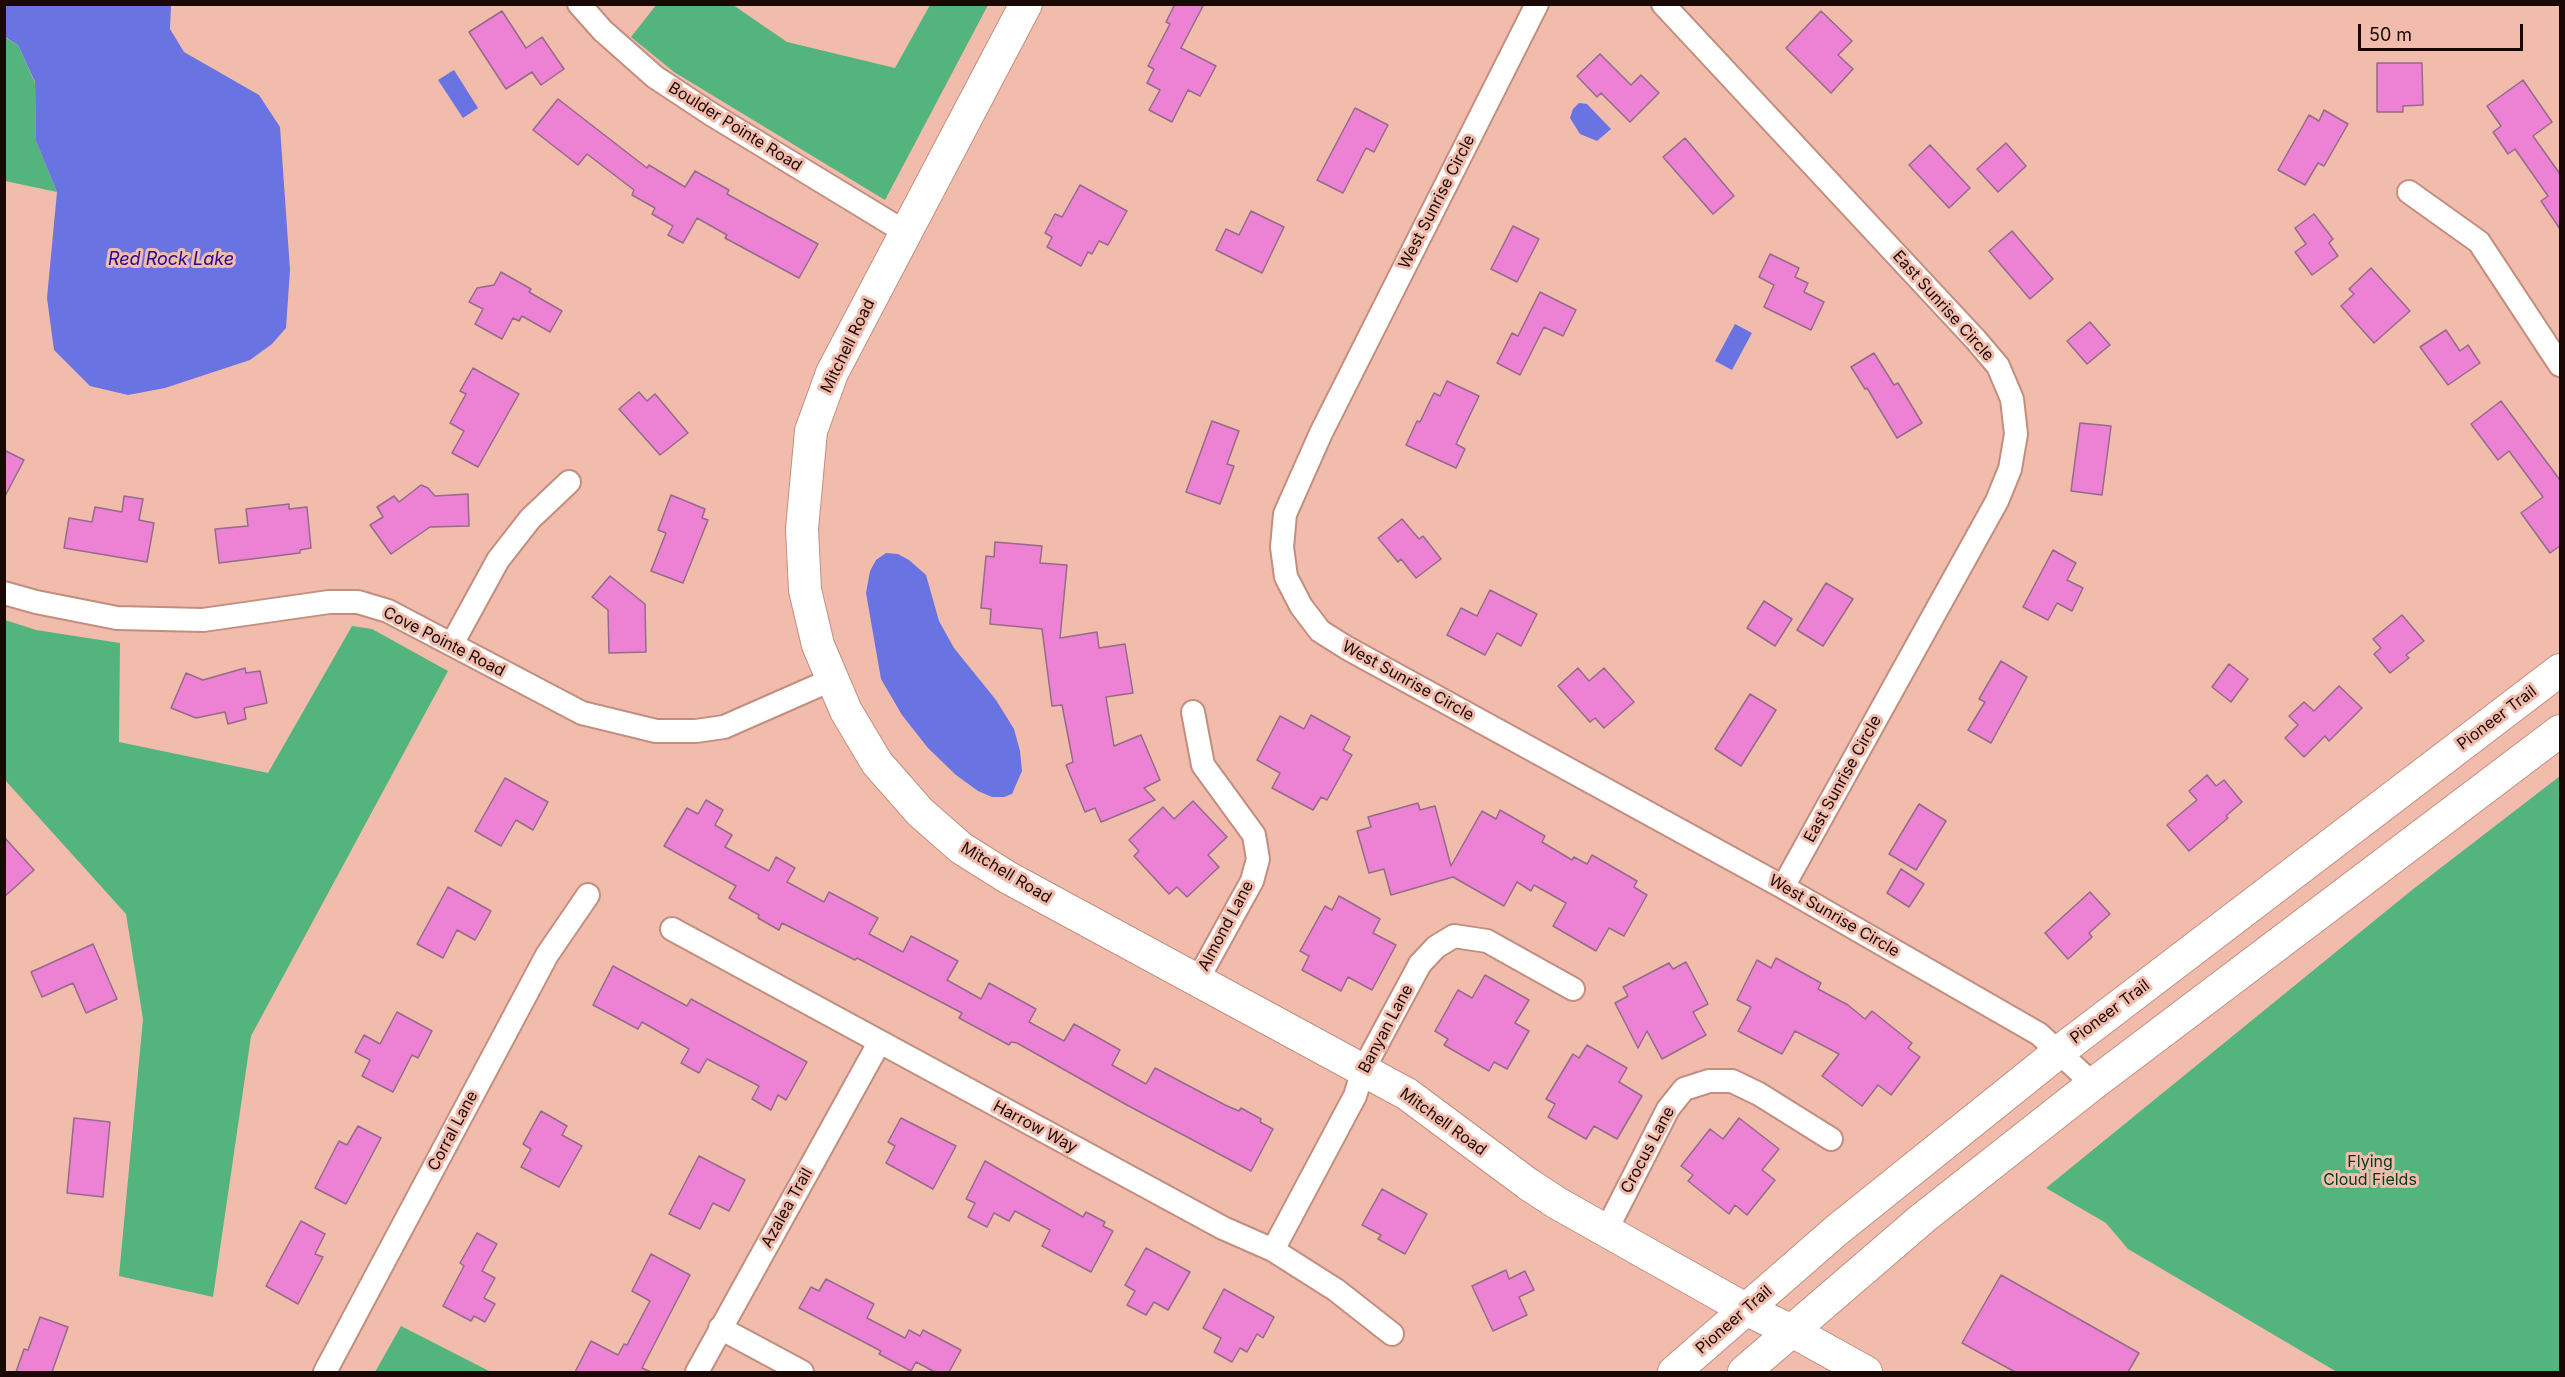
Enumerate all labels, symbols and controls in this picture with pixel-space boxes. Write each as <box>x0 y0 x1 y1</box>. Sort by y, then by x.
scale bar <box>2361 12 2526 50</box>
text: 50 m <box>2369 24 2412 45</box>
street label: Boulder Pointe Road <box>665 78 805 176</box>
street label: West Sunrise Circle <box>1395 132 1479 272</box>
street label: East Sunrise Circle <box>1888 247 1998 365</box>
water label: Red Rock Lake <box>108 249 234 271</box>
street label: Mitchell Road <box>817 296 879 396</box>
street label: Cove Pointe Road <box>380 603 508 681</box>
street label: West Sunrise Circle <box>1339 637 1477 725</box>
street label: Pioneer Trail <box>2453 682 2541 754</box>
street label: East Sunrise Circle <box>1800 712 1886 846</box>
street label: Mitchell Road <box>957 838 1055 908</box>
street label: West Sunrise Circle <box>1765 871 1903 961</box>
street label: Almond Lane <box>1194 878 1258 974</box>
street label: Pioneer Trail <box>2066 976 2154 1048</box>
street label: Banyan Lane <box>1355 982 1417 1076</box>
street label: Mitchell Road <box>1396 1084 1490 1160</box>
street label: Corral Lane <box>424 1088 482 1174</box>
street label: Harrow Way <box>990 1097 1080 1157</box>
street label: Crocus Lane <box>1617 1103 1679 1197</box>
park label: Flying Cloud Fields <box>2323 1152 2417 1190</box>
street label: Azalea Trail <box>757 1165 817 1251</box>
street label: Pioneer Trail <box>1692 1282 1776 1358</box>

